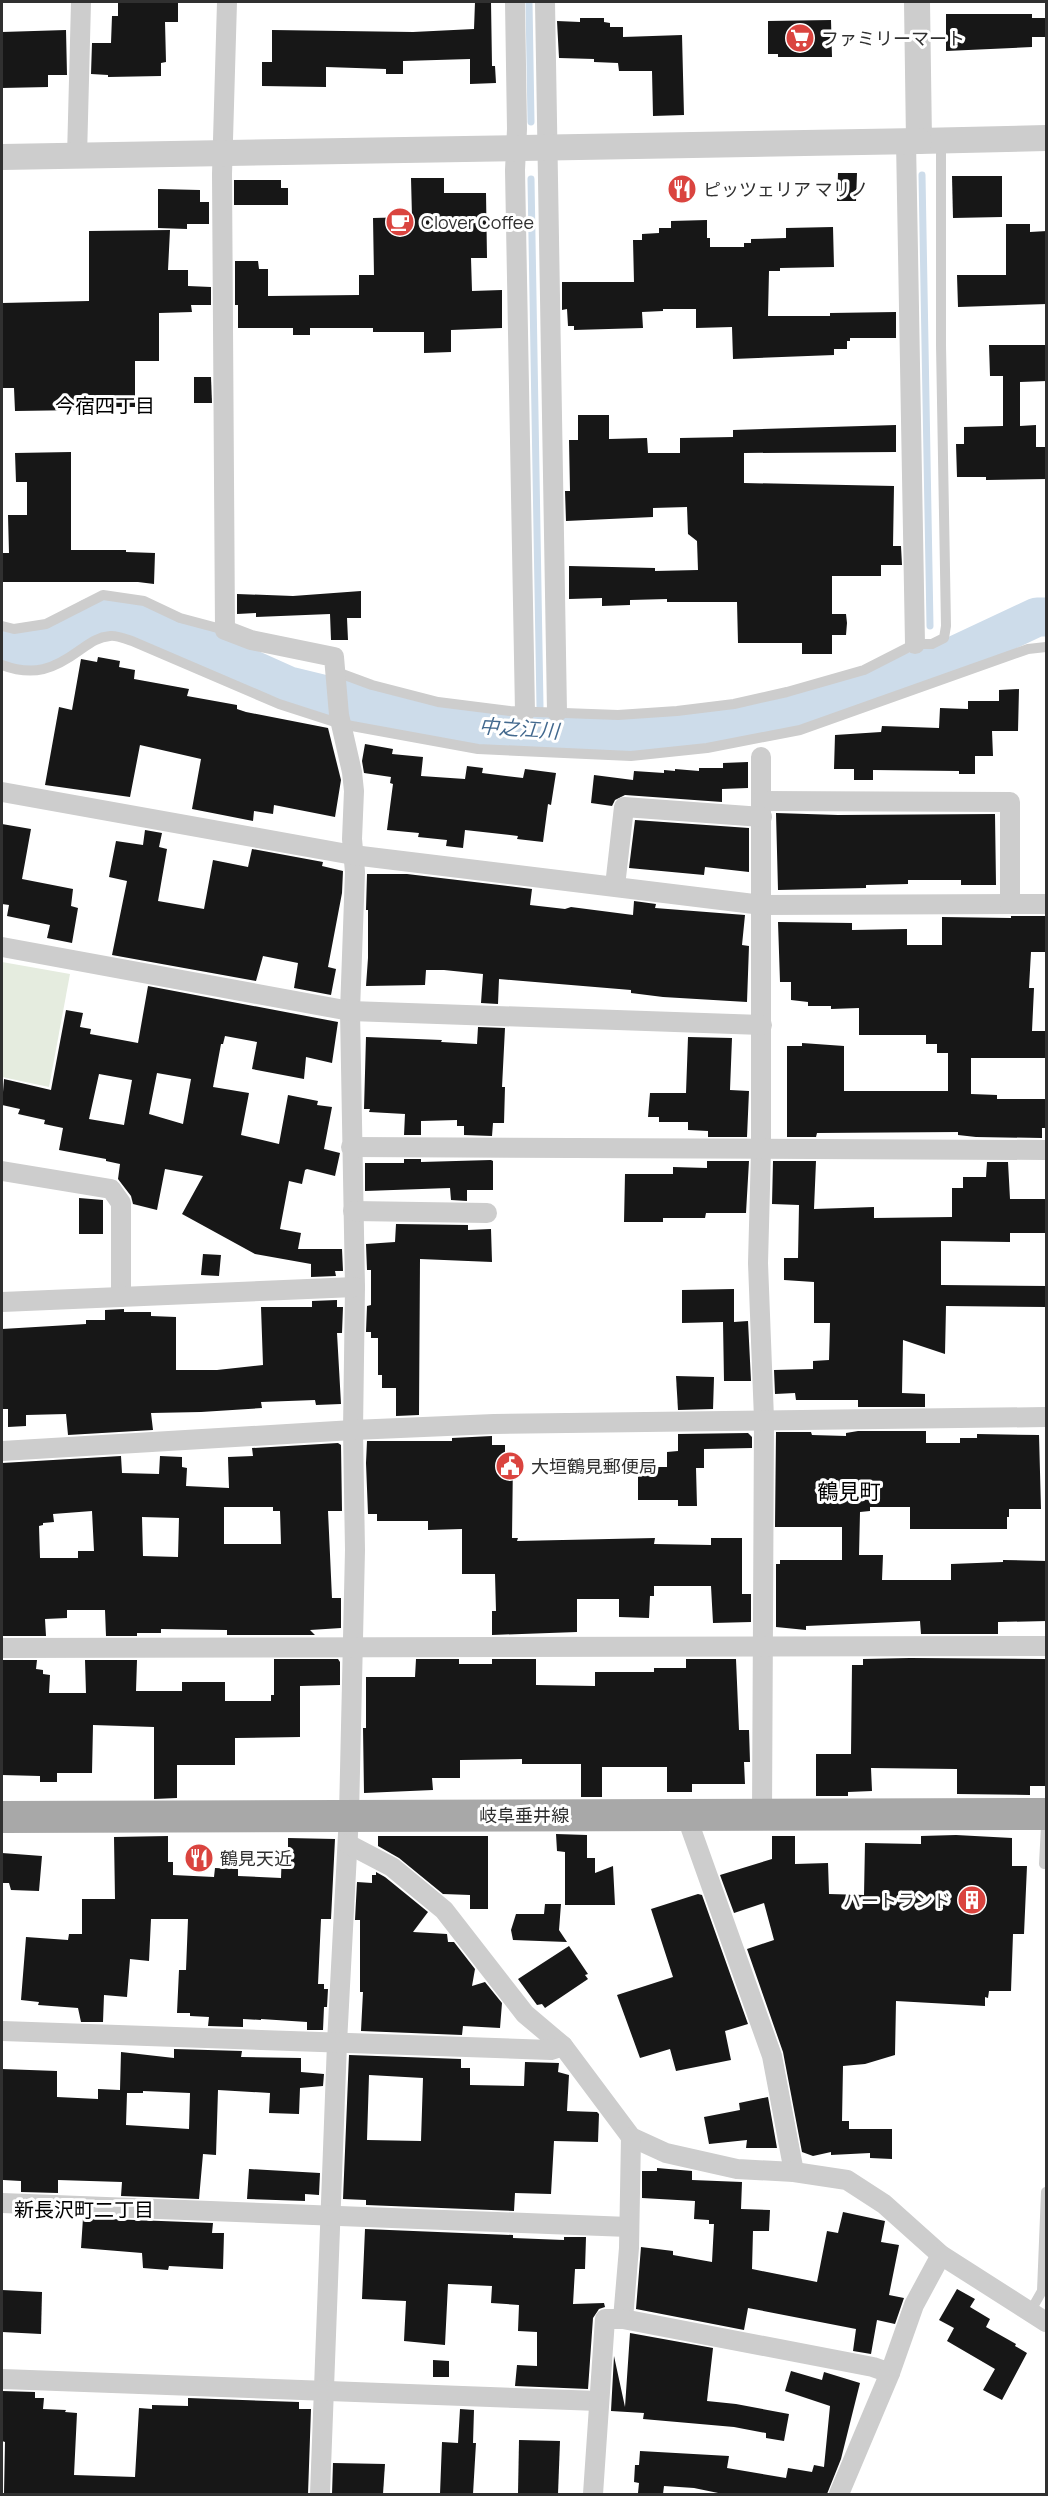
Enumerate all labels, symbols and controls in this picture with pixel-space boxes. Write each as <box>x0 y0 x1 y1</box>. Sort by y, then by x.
supermarket icon: ファミリーマート <box>784 22 816 54</box>
place label: ファミリーマート <box>821 26 965 50</box>
restaurant icon: ピッツェリア マリノ <box>666 173 698 205</box>
place label: ピッツェリア マリノ <box>703 177 869 201</box>
cafe icon: Clover Coffee <box>384 206 416 238</box>
place label: Clover Coffee <box>421 210 534 234</box>
district label: 今宿四丁目 <box>55 392 155 419</box>
water label: 中之江川 <box>478 712 562 744</box>
public building icon: 大垣鶴見郵便局 <box>494 1450 526 1482</box>
place label: 大垣鶴見郵便局 <box>531 1454 657 1478</box>
district label: 鶴見町 <box>818 1477 881 1505</box>
street label: 岐阜垂井線 <box>479 1803 569 1827</box>
restaurant icon: 鶴見天近 <box>183 1842 215 1874</box>
place label: 鶴見天近 <box>220 1846 292 1870</box>
building icon: ハートランド <box>956 1884 988 1916</box>
place label: ハートランド <box>843 1888 951 1912</box>
district label: 新長沢町二丁目 <box>14 2196 154 2223</box>

